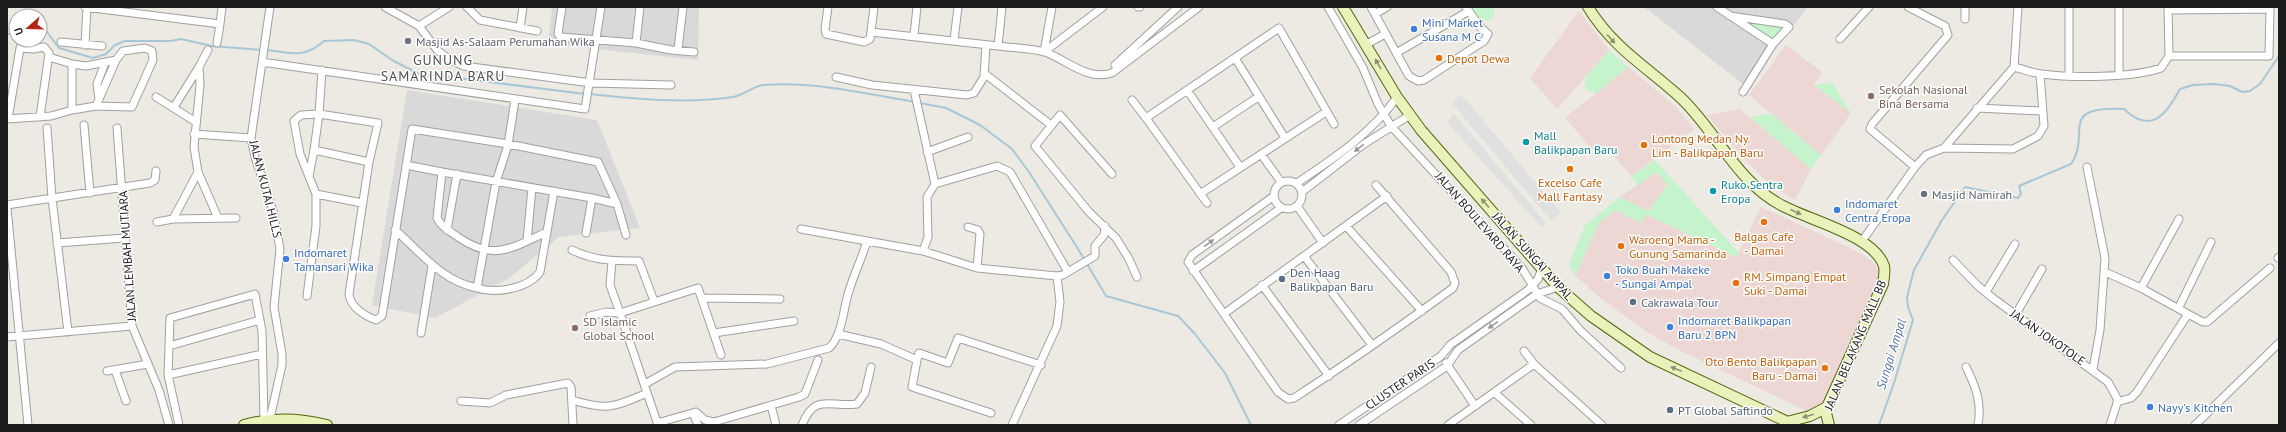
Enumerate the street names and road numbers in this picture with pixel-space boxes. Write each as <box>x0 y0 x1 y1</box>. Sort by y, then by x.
street label: JALAN KUTAI HILLS <box>246 138 285 239</box>
street label: JALAN BOULEVARD RAYA <box>1432 168 1528 275</box>
street label: JALAN LEMBAH MUTIARA <box>115 190 139 323</box>
street label: JALAN SUNGAI AMPAL <box>1489 208 1577 303</box>
street label: JALAN BELAKANG MALL BB <box>1820 278 1889 413</box>
street label: JALAN JOKOTOLE <box>2007 305 2088 368</box>
street label: CLUSTER PARIS <box>1362 355 1438 413</box>

